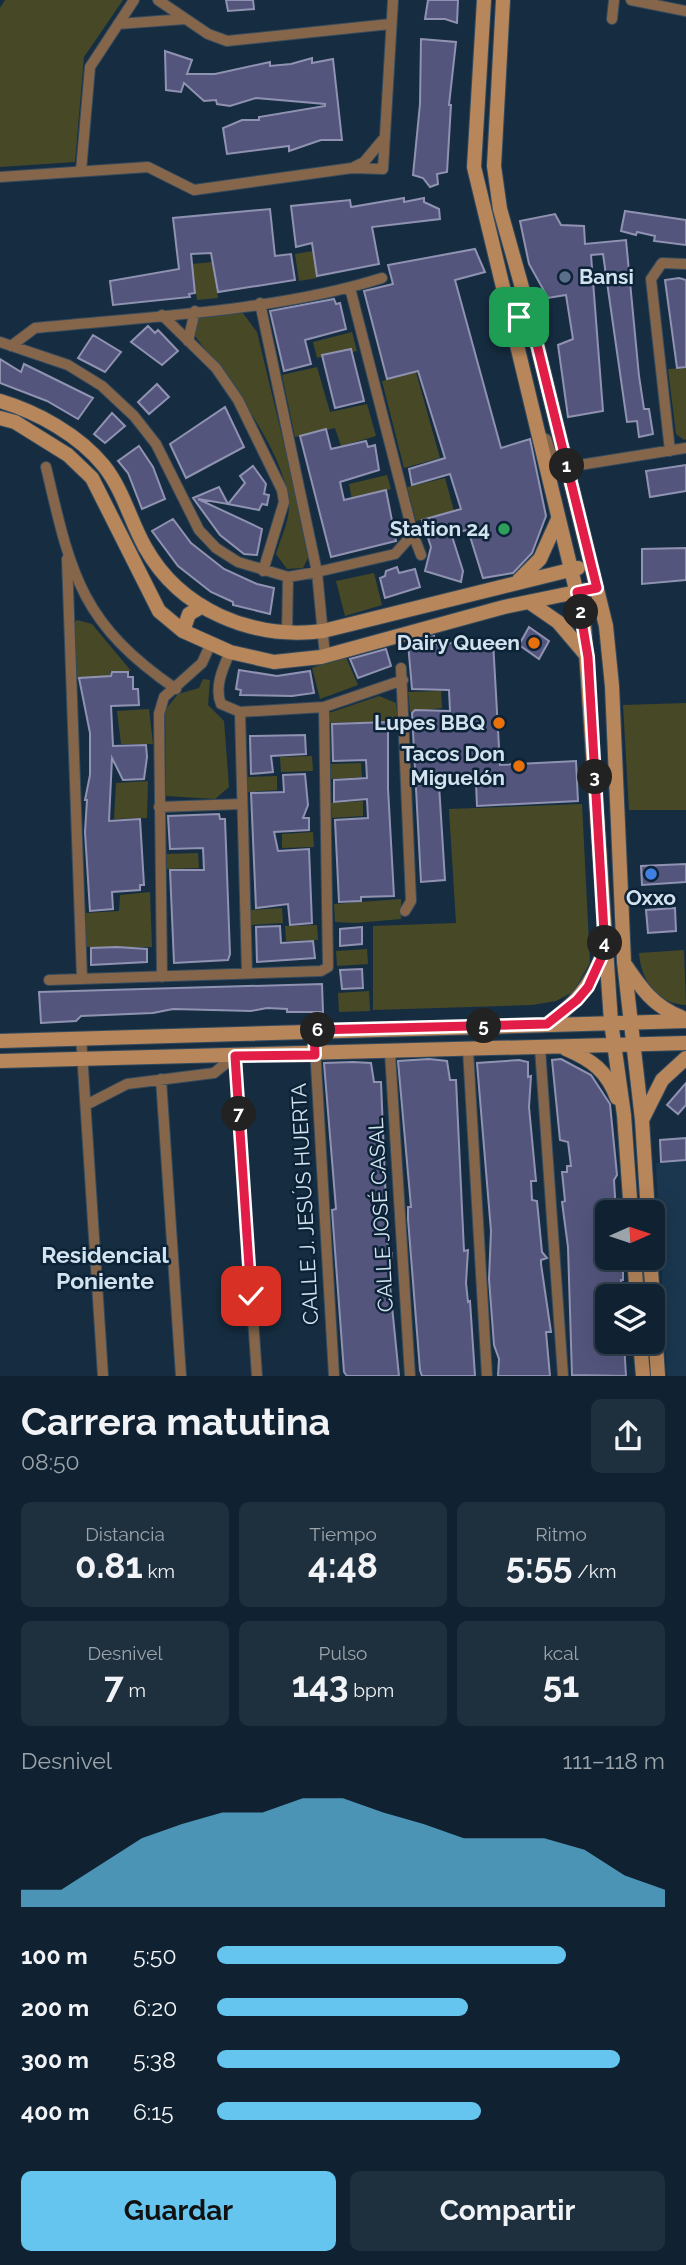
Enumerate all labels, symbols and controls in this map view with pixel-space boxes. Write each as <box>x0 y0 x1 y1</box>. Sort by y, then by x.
place label: Bansi <box>579 264 634 289</box>
marker: Bansi <box>557 269 573 285</box>
pin <box>489 287 549 347</box>
icon: arrive <box>500 298 538 336</box>
pin: 1 <box>550 448 584 484</box>
text: 1 <box>562 454 571 476</box>
place label: Station 24 <box>390 516 490 541</box>
marker: Station 24 <box>496 521 512 537</box>
pin: 2 <box>564 594 598 630</box>
text: 2 <box>575 600 586 622</box>
place label: Dairy Queen <box>397 630 520 655</box>
marker: Dairy Queen <box>526 635 542 651</box>
place label: Lupes BBQ <box>374 710 485 735</box>
marker: Lupes BBQ <box>491 715 507 731</box>
place label: Tacos Don Miguelón <box>401 741 505 790</box>
marker: Tacos Don Miguelón <box>511 758 527 774</box>
pin: 3 <box>578 760 612 794</box>
text: 3 <box>589 765 600 787</box>
marker: Oxxo <box>643 866 659 882</box>
place label: Oxxo <box>626 885 676 910</box>
pin: 4 <box>588 926 622 960</box>
text: 4 <box>599 931 610 953</box>
pin: 5 <box>466 1009 502 1044</box>
pin: 6 <box>300 1012 336 1048</box>
text: 5 <box>478 1014 489 1036</box>
text: 6 <box>312 1018 323 1040</box>
street label: CALLE J. JESÚS HUERTA <box>286 1083 323 1325</box>
pin: 7 <box>222 1096 256 1132</box>
text: 7 <box>233 1102 244 1124</box>
street label: CALLE JOSÉ CASAL <box>363 1117 398 1313</box>
north arrow <box>595 1200 665 1270</box>
map controls <box>595 1200 665 1354</box>
district label: Residencial Poniente <box>41 1241 170 1294</box>
pin <box>221 1266 281 1326</box>
icon: check <box>232 1277 270 1315</box>
button: layers <box>595 1284 665 1354</box>
text: Carrera matutina <box>21 1399 330 1444</box>
button: share <box>591 1399 665 1473</box>
text: 08:50 <box>21 1448 80 1475</box>
text: Distancia <box>85 1523 165 1545</box>
text: Tiempo <box>309 1523 377 1545</box>
text: Ritmo <box>535 1523 587 1545</box>
text: 0.81 <box>75 1545 143 1586</box>
text: 4:48 <box>308 1545 378 1586</box>
text: 5:55 <box>506 1545 572 1586</box>
text: km <box>143 1560 175 1582</box>
text: /km <box>572 1560 616 1582</box>
text: Desnivel <box>87 1642 163 1664</box>
text: Pulso <box>319 1642 367 1664</box>
text: kcal <box>543 1642 579 1664</box>
text: 7 <box>104 1664 124 1705</box>
text: 143 <box>292 1664 349 1705</box>
text: 51 <box>543 1664 579 1705</box>
text: m <box>124 1679 146 1701</box>
text: bpm <box>349 1679 394 1701</box>
text: Desnivel <box>21 1747 112 1774</box>
text: 111–118 m <box>562 1747 665 1774</box>
text: 100 m <box>21 1942 88 1969</box>
text: 5:50 <box>133 1942 176 1969</box>
text: 200 m <box>21 1994 89 2021</box>
text: 6:20 <box>133 1994 177 2021</box>
text: 300 m <box>21 2046 89 2073</box>
text: 5:38 <box>133 2046 176 2073</box>
text: 400 m <box>21 2098 89 2125</box>
text: 6:15 <box>133 2098 174 2125</box>
button: Guardar <box>21 2171 336 2251</box>
button: Compartir <box>350 2171 665 2251</box>

